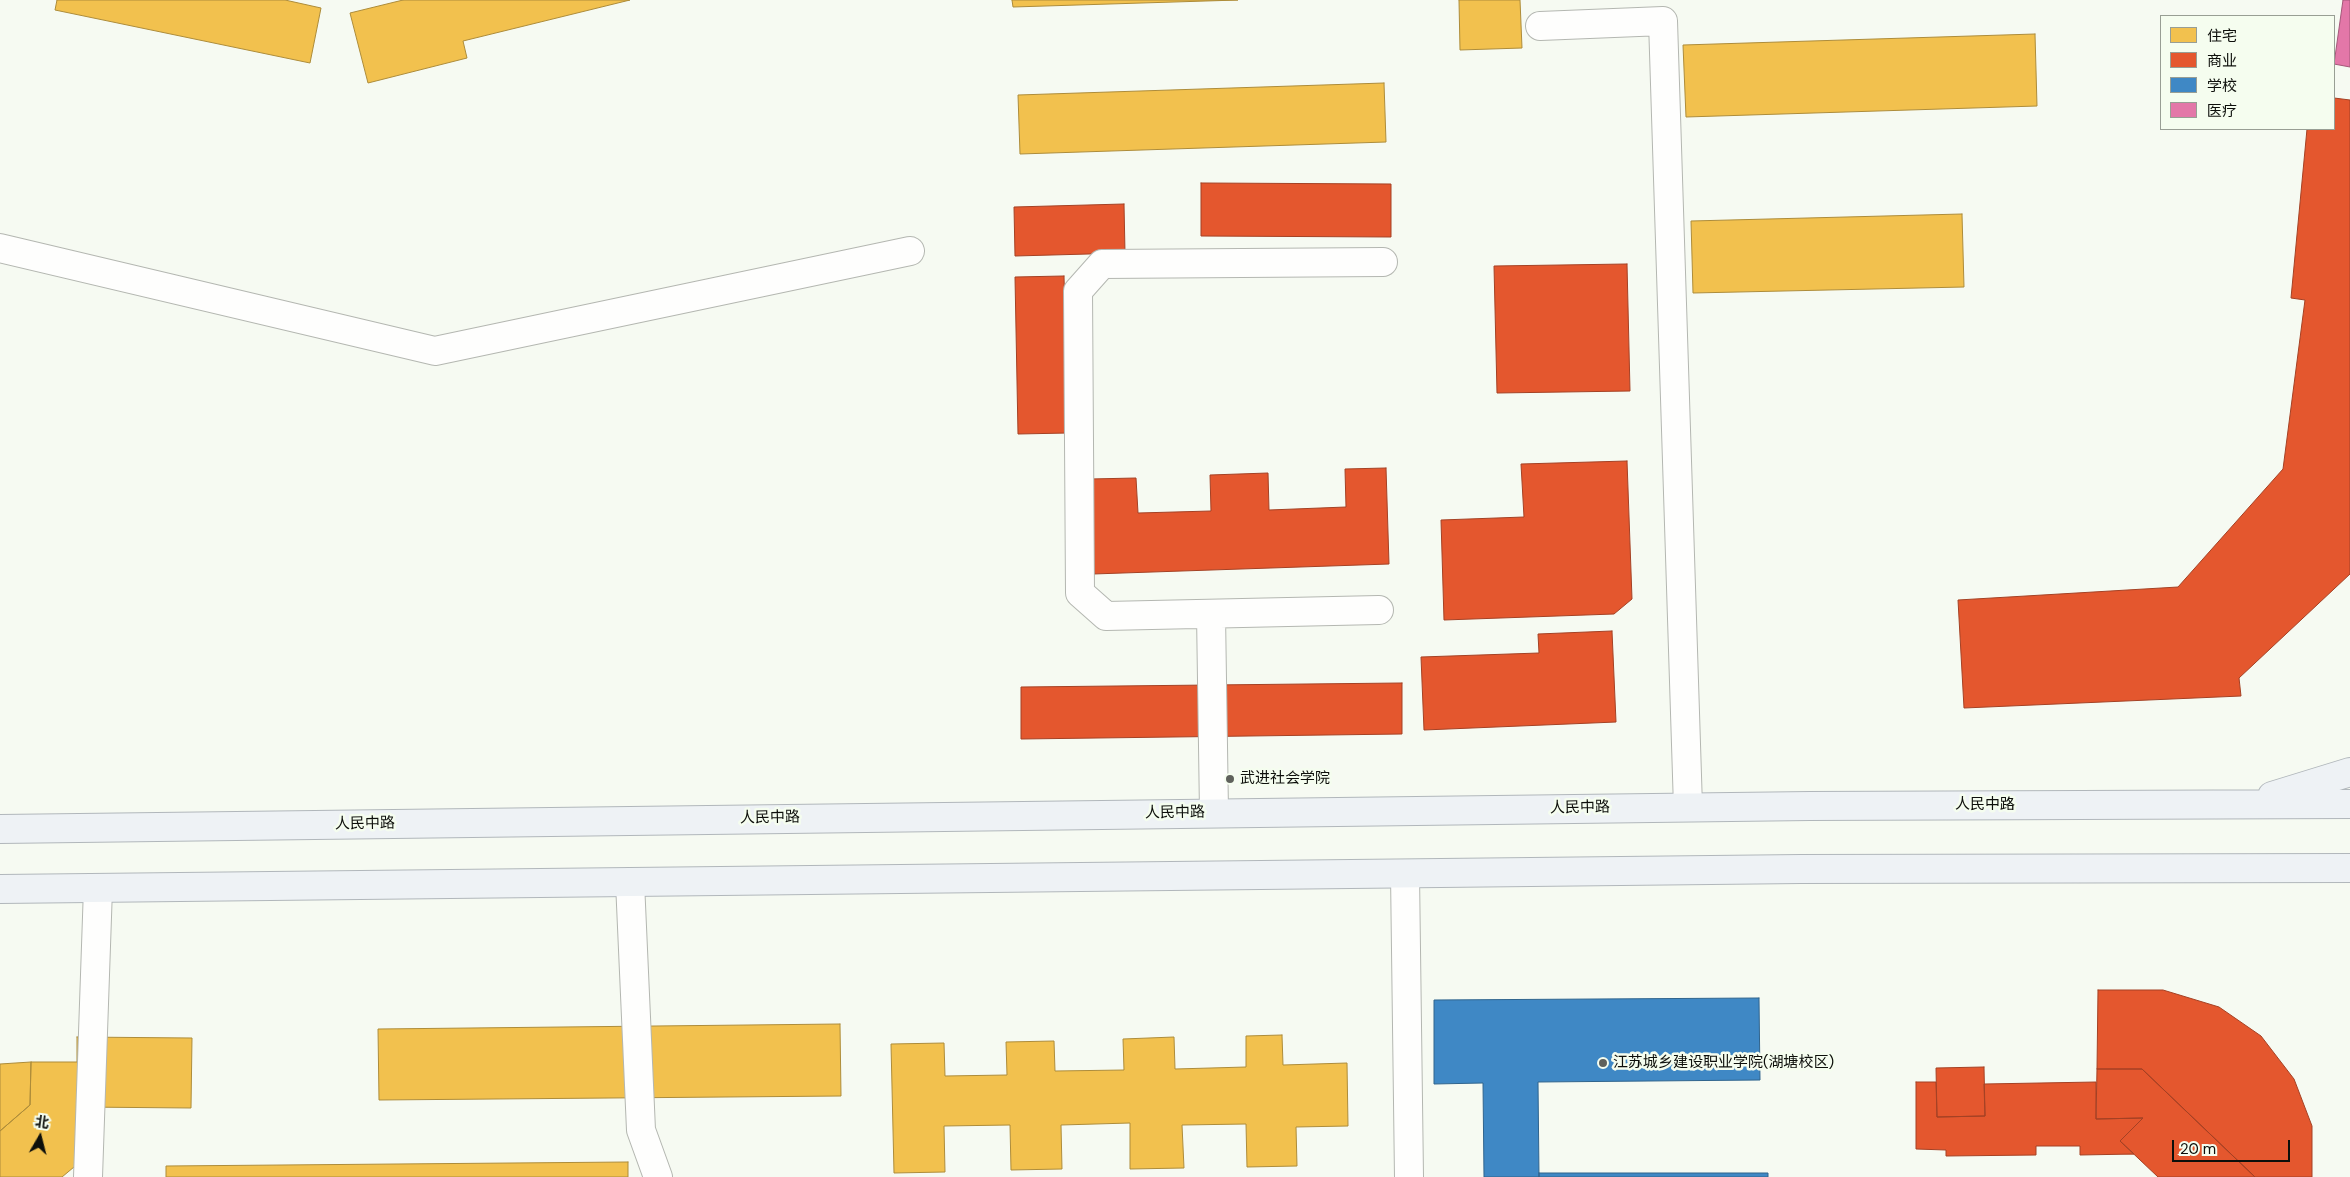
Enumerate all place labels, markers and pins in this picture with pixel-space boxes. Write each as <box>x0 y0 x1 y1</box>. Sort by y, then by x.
place label: 武进社会学院 <box>1240 770 1330 788</box>
marker: 武进社会学院 <box>1224 773 1236 785</box>
place label: 江苏城乡建设职业学院(湖塘校区) <box>1613 1054 1834 1072</box>
marker: 江苏城乡建设职业学院(湖塘校区) <box>1597 1057 1609 1069</box>

